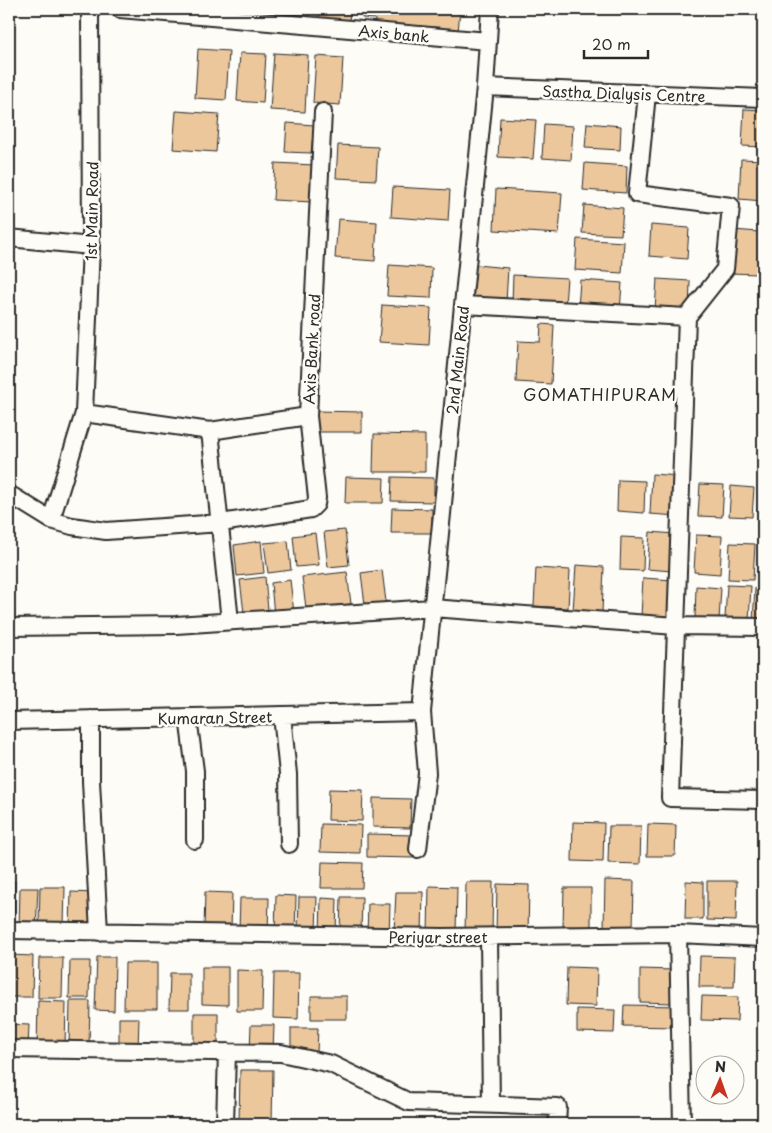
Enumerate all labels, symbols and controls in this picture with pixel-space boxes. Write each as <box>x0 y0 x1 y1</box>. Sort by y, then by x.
street label: Axis bank <box>358 18 430 48</box>
scale bar <box>584 28 648 60</box>
text: 20 m <box>592 32 631 55</box>
street label: Sastha Dialysis Centre <box>542 79 706 107</box>
street label: 1st Main Road <box>79 161 103 261</box>
street label: Axis Bank road <box>297 293 325 405</box>
street label: 2nd Main Road <box>440 304 474 416</box>
district label: GOMATHIPURAM <box>523 382 677 406</box>
street label: Kumaran Street <box>158 705 272 729</box>
street label: Periyar street <box>388 925 488 948</box>
north arrow <box>694 1056 744 1106</box>
text: N <box>715 1056 726 1077</box>

